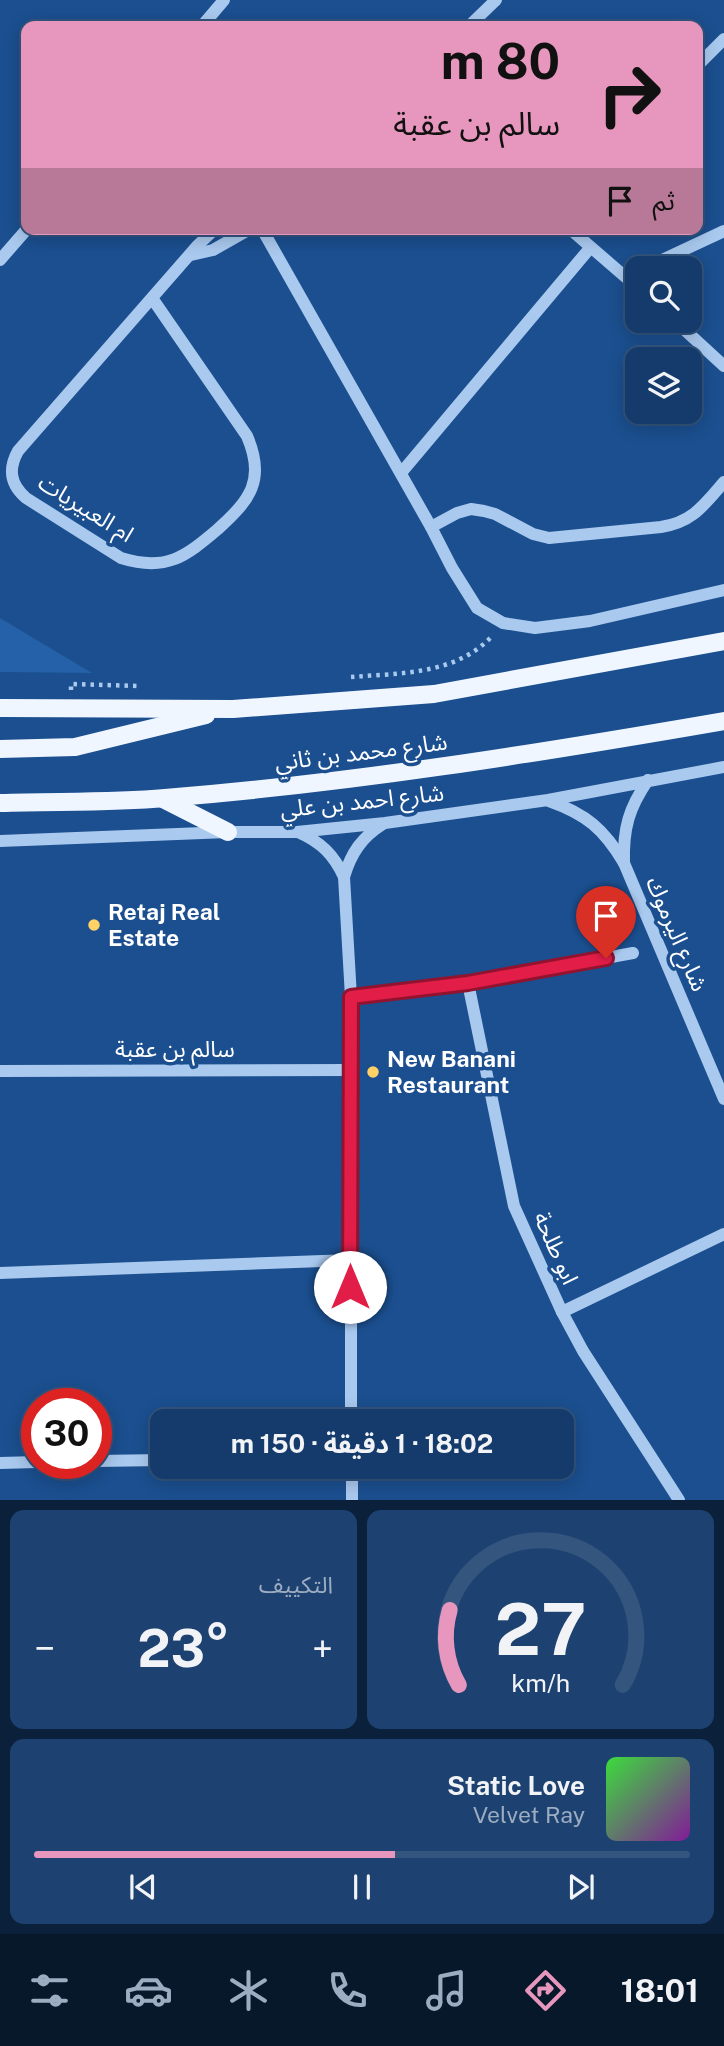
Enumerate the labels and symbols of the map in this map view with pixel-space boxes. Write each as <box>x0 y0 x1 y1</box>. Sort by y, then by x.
street label: ام العبيريات <box>31 468 139 552</box>
street label: شارع محمد بن ثاني <box>273 728 449 780</box>
street label: شارع احمد بن علي <box>279 778 446 827</box>
street label: شارع اليرموك <box>638 872 714 997</box>
pin <box>576 886 636 958</box>
place label: Retaj Real Estate <box>108 898 220 951</box>
marker: Retaj Real Estate <box>86 917 102 933</box>
street label: سالم بن عقبة <box>115 1035 235 1066</box>
place label: New Banani Restaurant <box>387 1045 516 1098</box>
marker: New Banani Restaurant <box>365 1064 381 1080</box>
street label: ابو طلحة <box>528 1207 584 1289</box>
position arrow <box>313 1250 387 1324</box>
speed limit sign: 30 <box>21 1388 112 1479</box>

